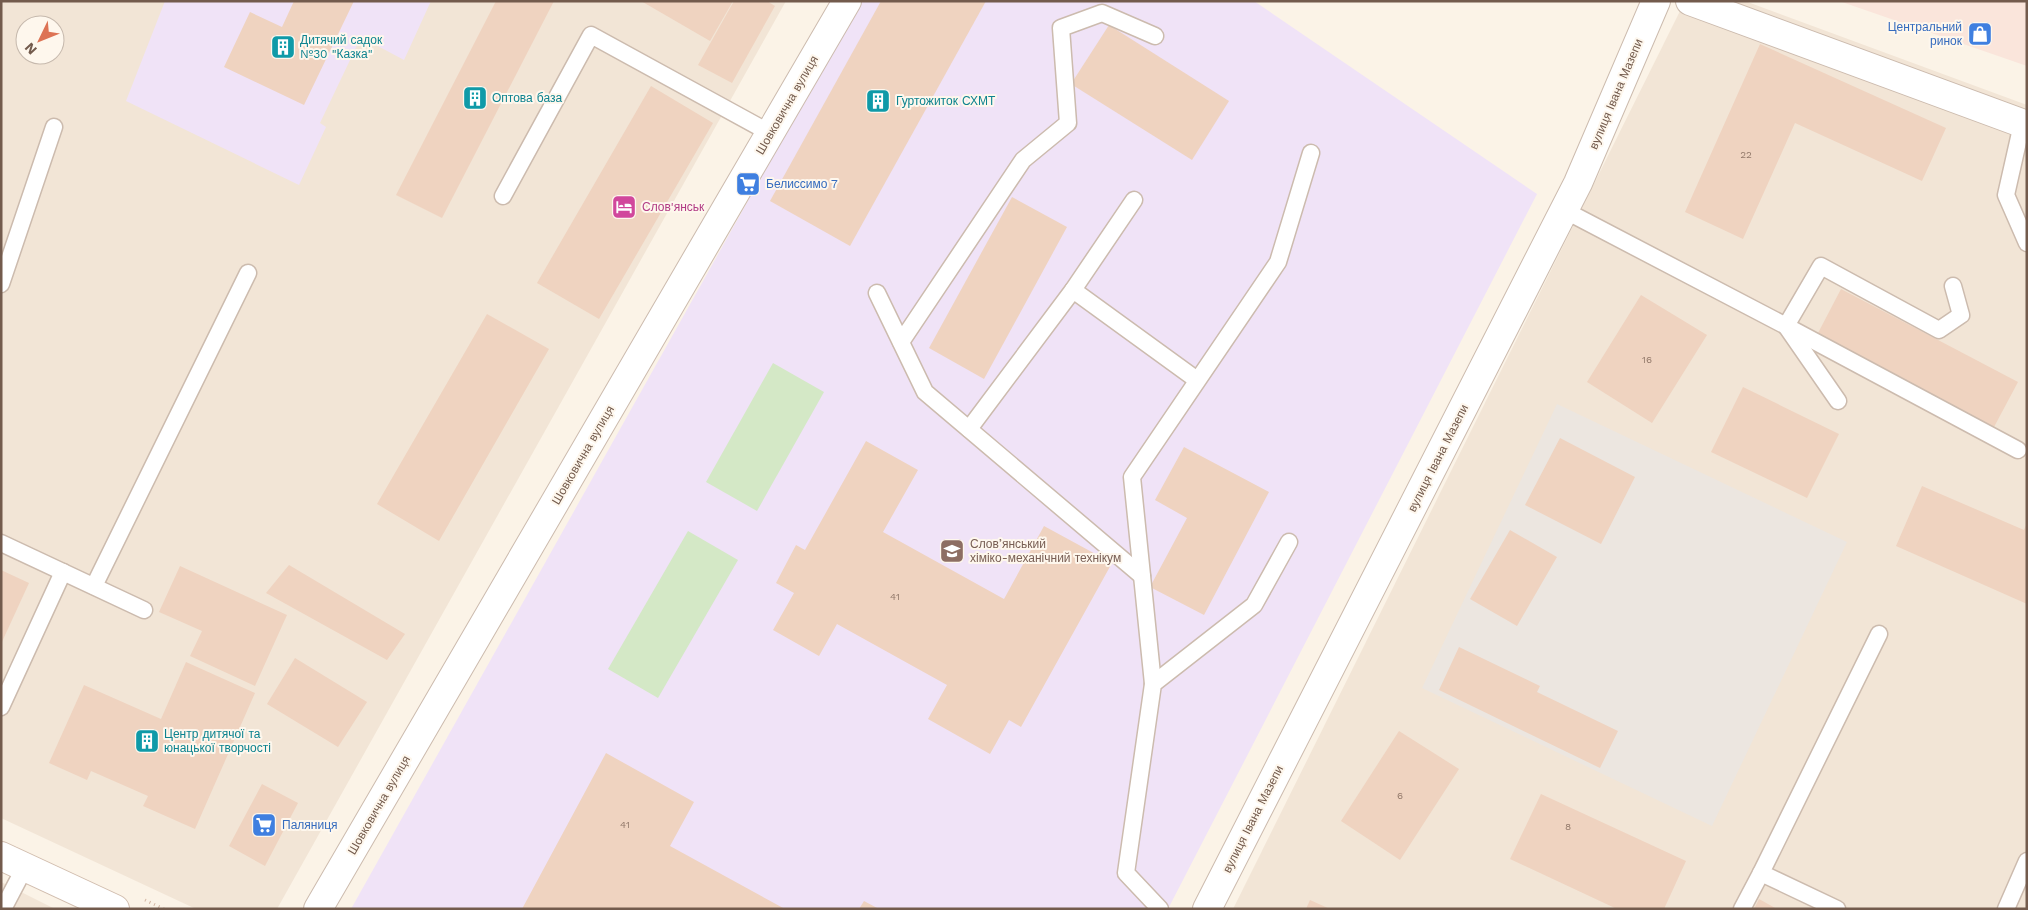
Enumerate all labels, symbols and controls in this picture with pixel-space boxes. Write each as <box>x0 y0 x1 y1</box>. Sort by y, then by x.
north arrow <box>15 15 65 65</box>
place label: Центральний ринок <box>1888 20 1963 48</box>
shop icon: Центральний ринок <box>1967 21 1993 47</box>
place label: Дитячий садок №30 "Казка" <box>300 33 383 61</box>
building icon: Дитячий садок №30 "Казка" <box>270 34 296 60</box>
street label: вулиця Івана Мазепи <box>1586 37 1646 151</box>
text: N <box>21 40 40 58</box>
street label: Шовковична вулиця <box>753 53 821 157</box>
building icon: Оптова база <box>462 85 488 111</box>
building icon: Гуртожиток СХМТ <box>865 88 891 114</box>
place label: Оптова база <box>492 91 563 105</box>
place label: Гуртожиток СХМТ <box>896 94 996 108</box>
house number: 22 <box>1740 149 1752 160</box>
supermarket icon: Белиссимо 7 <box>735 171 761 197</box>
place label: Белиссимо 7 <box>766 177 838 191</box>
hotel icon: Слов'янськ <box>611 194 637 220</box>
place label: Слов'янськ <box>642 200 705 214</box>
house number: 16 <box>1642 354 1652 365</box>
street label: вулиця Івана Мазепи <box>1405 402 1471 514</box>
street label: Шовковична вулиця <box>549 403 617 507</box>
place label: Слов’янський хіміко-механічний технікум <box>970 537 1121 565</box>
school or university icon: Слов’янський хіміко-механічний технікум <box>939 538 965 564</box>
house number: 41 <box>890 591 900 602</box>
place label: Центр дитячої та юнацької творчості <box>164 727 271 755</box>
building icon: Центр дитячої та юнацької творчості <box>134 728 160 754</box>
street label: Шовковична вулиця <box>345 753 413 857</box>
street label: вулиця Івана Мазепи <box>1220 763 1286 875</box>
house number: 6 <box>1397 790 1403 801</box>
supermarket icon: Паляниця <box>251 812 277 838</box>
place label: Паляниця <box>282 818 338 832</box>
house number: 41 <box>620 819 630 830</box>
house number: 8 <box>1565 821 1571 832</box>

